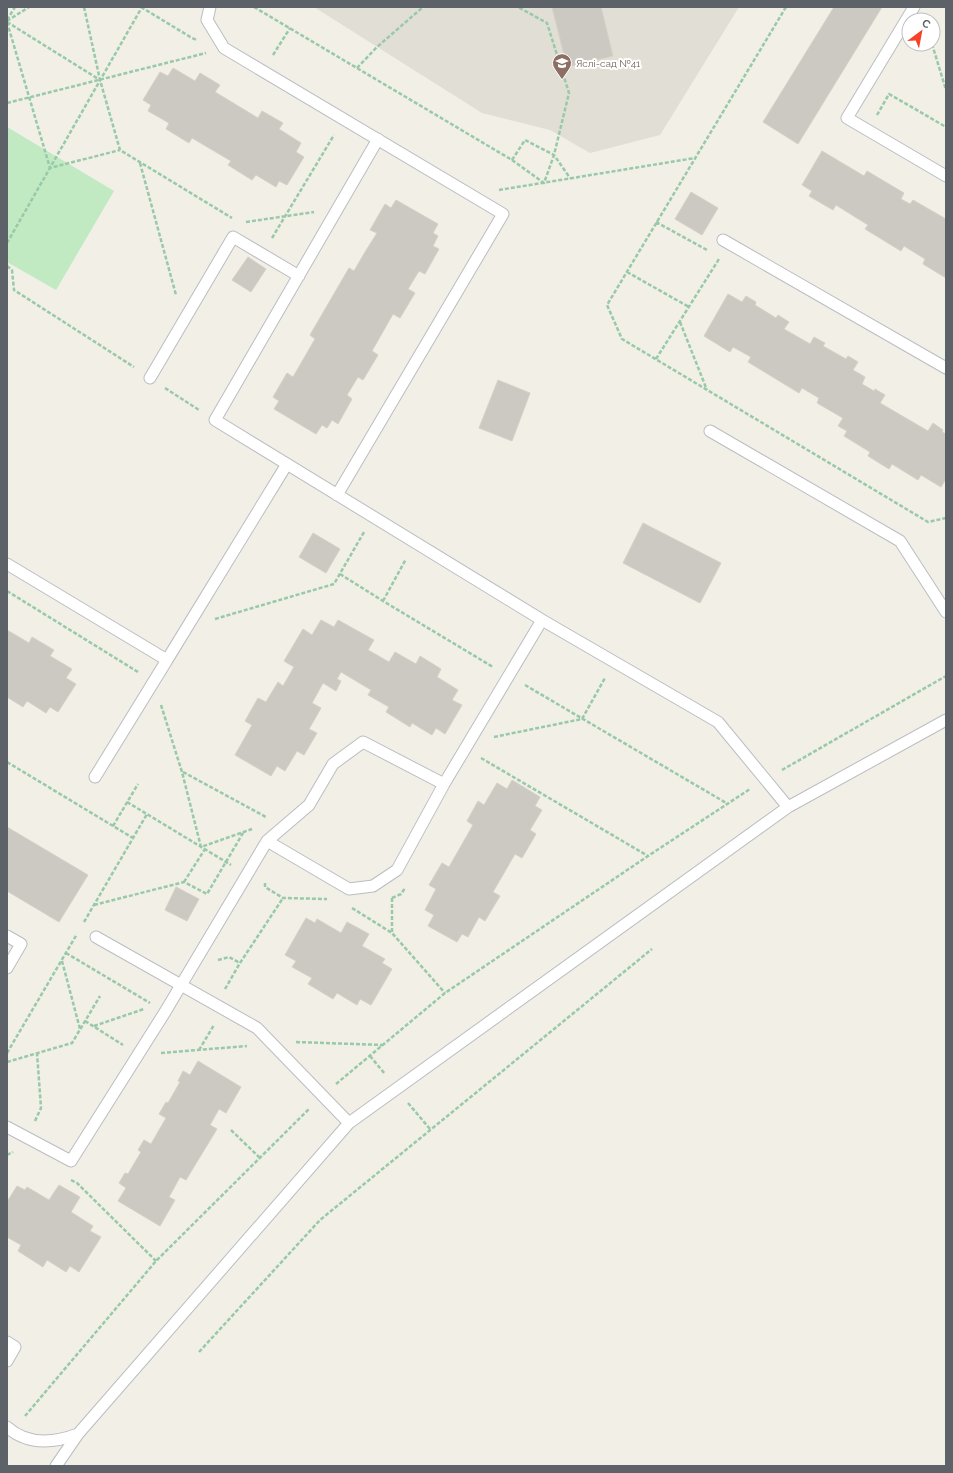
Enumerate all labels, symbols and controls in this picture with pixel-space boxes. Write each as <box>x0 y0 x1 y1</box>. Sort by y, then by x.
north arrow <box>901 12 941 52</box>
text: С <box>919 16 933 32</box>
school or university icon: Яслі-сад №41 <box>551 52 573 80</box>
place label: Яслі-сад №41 <box>576 58 641 69</box>

